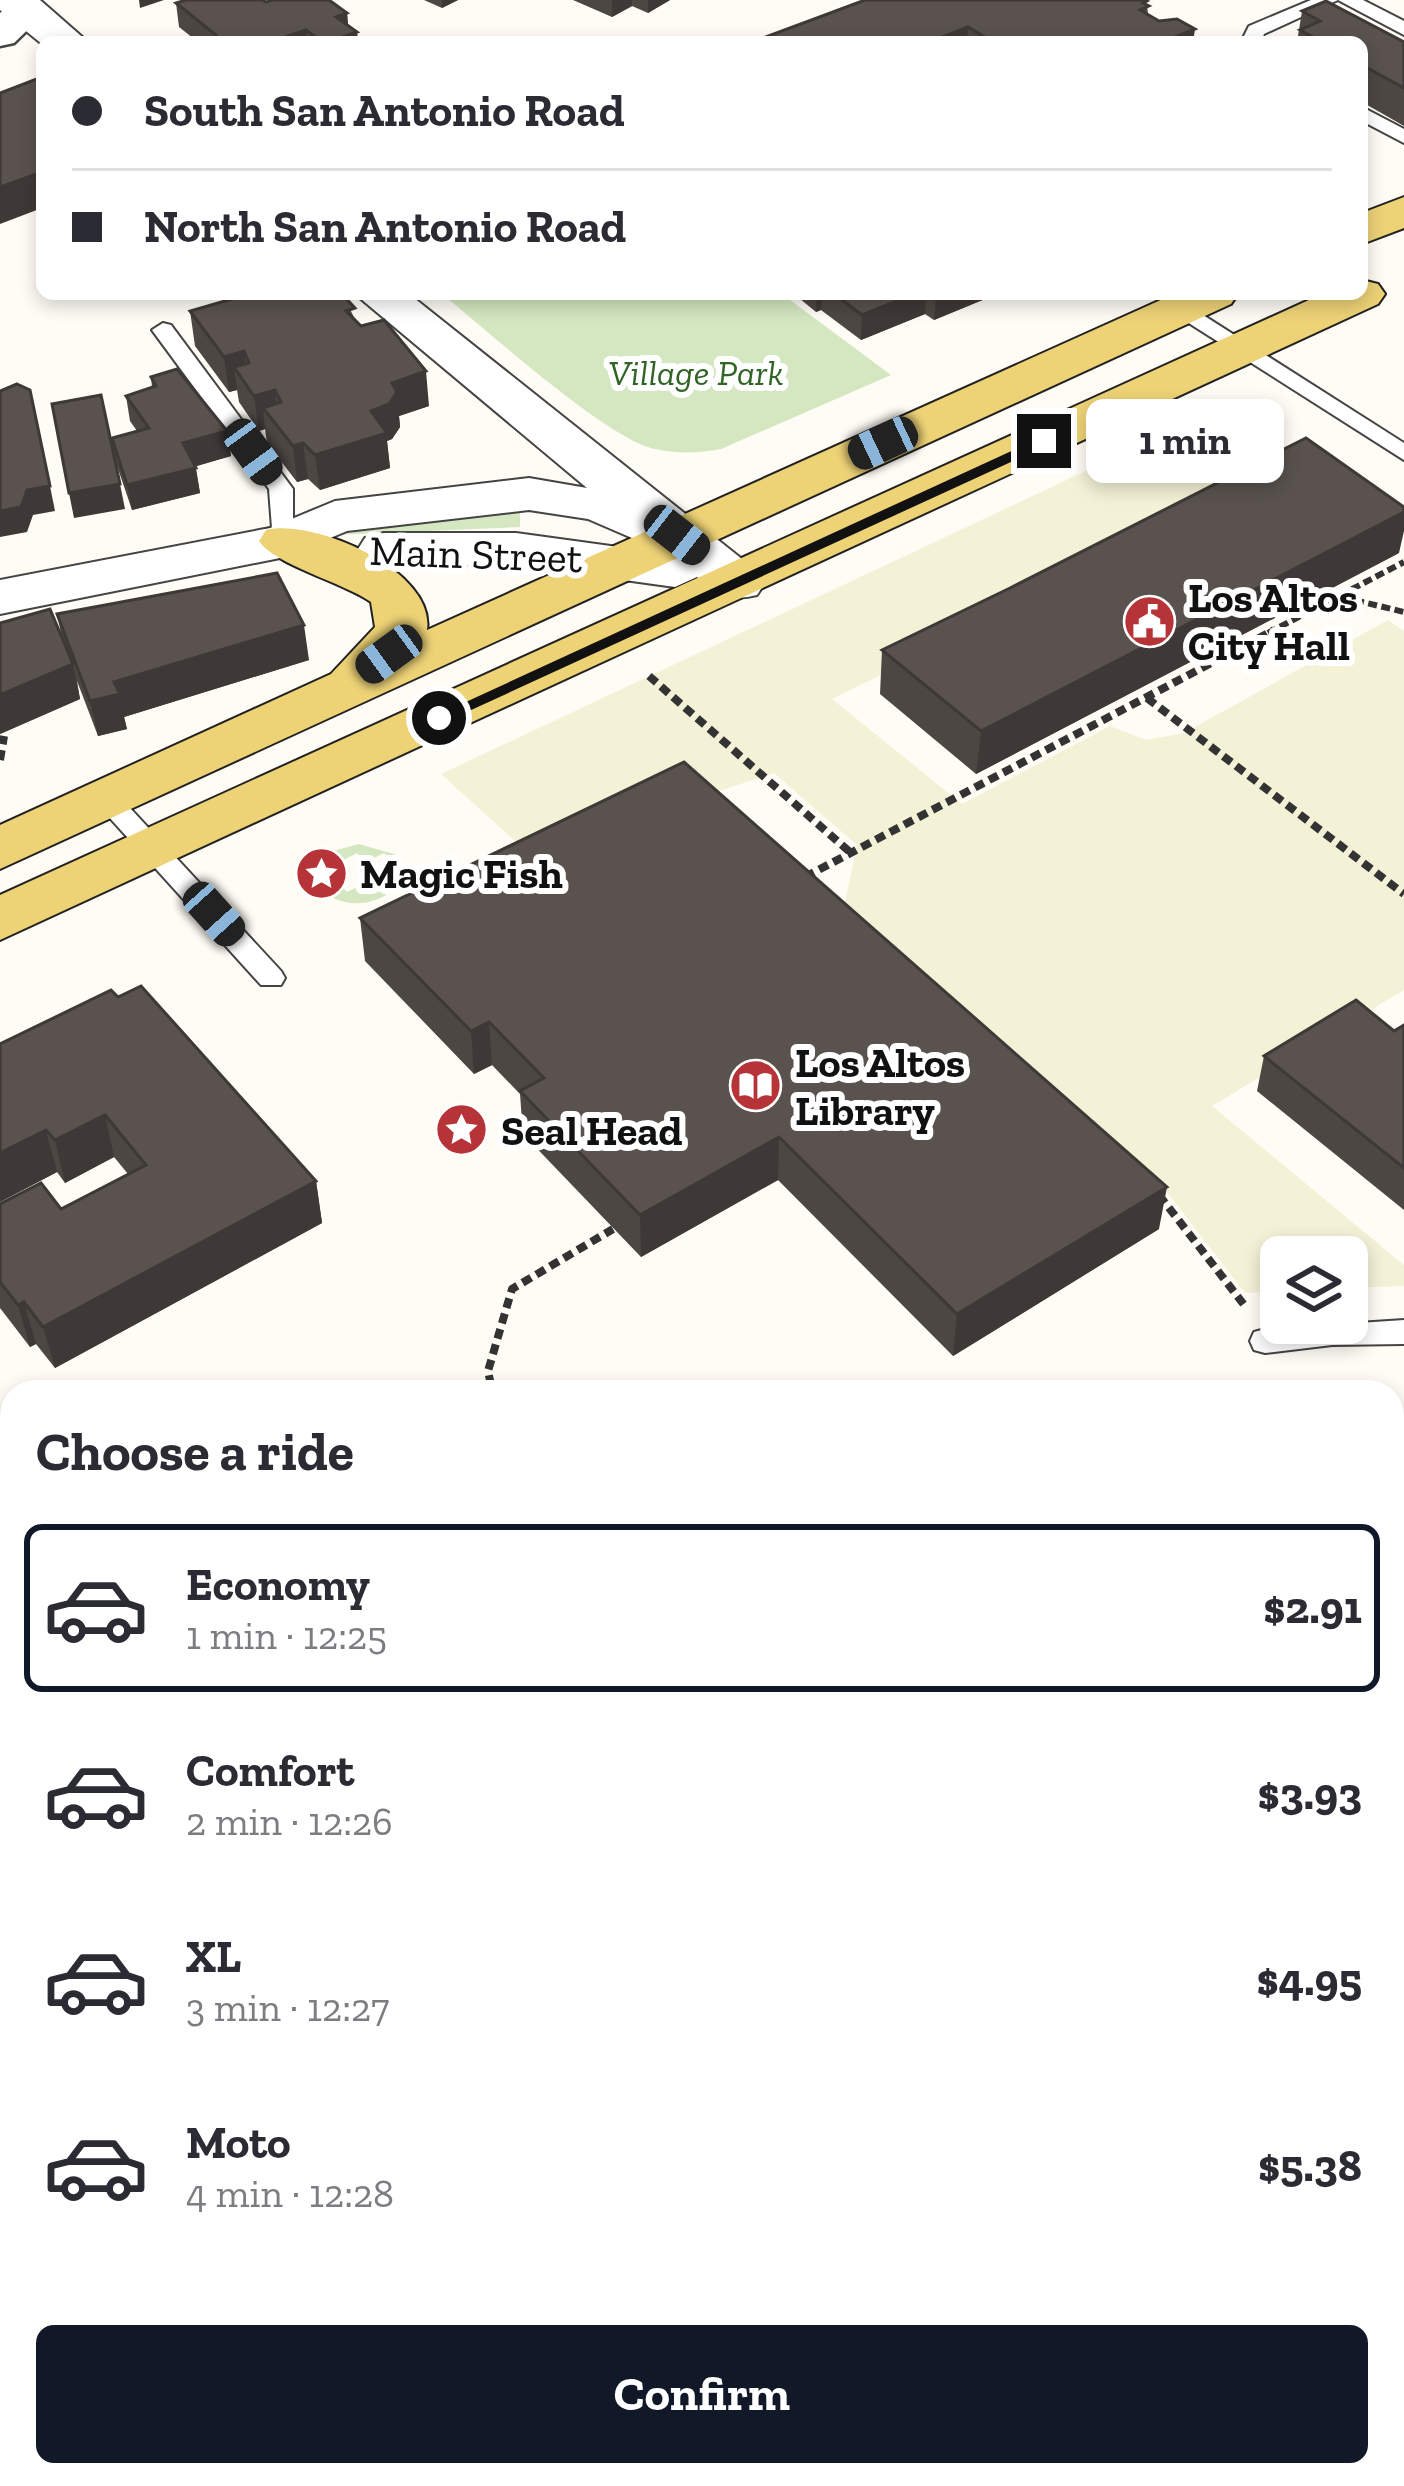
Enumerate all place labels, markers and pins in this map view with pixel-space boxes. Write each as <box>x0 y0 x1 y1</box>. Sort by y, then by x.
place label: Los Altos City Hall <box>1188 572 1358 671</box>
public building icon: Los Altos City Hall <box>1121 593 1177 649</box>
place icon: Magic Fish <box>293 845 349 901</box>
place label: Magic Fish <box>360 848 563 899</box>
place label: Los Altos Library <box>795 1037 965 1136</box>
library icon: Los Altos Library <box>728 1058 784 1114</box>
place icon: Seal Head <box>434 1102 490 1158</box>
place label: Seal Head <box>501 1105 682 1156</box>

